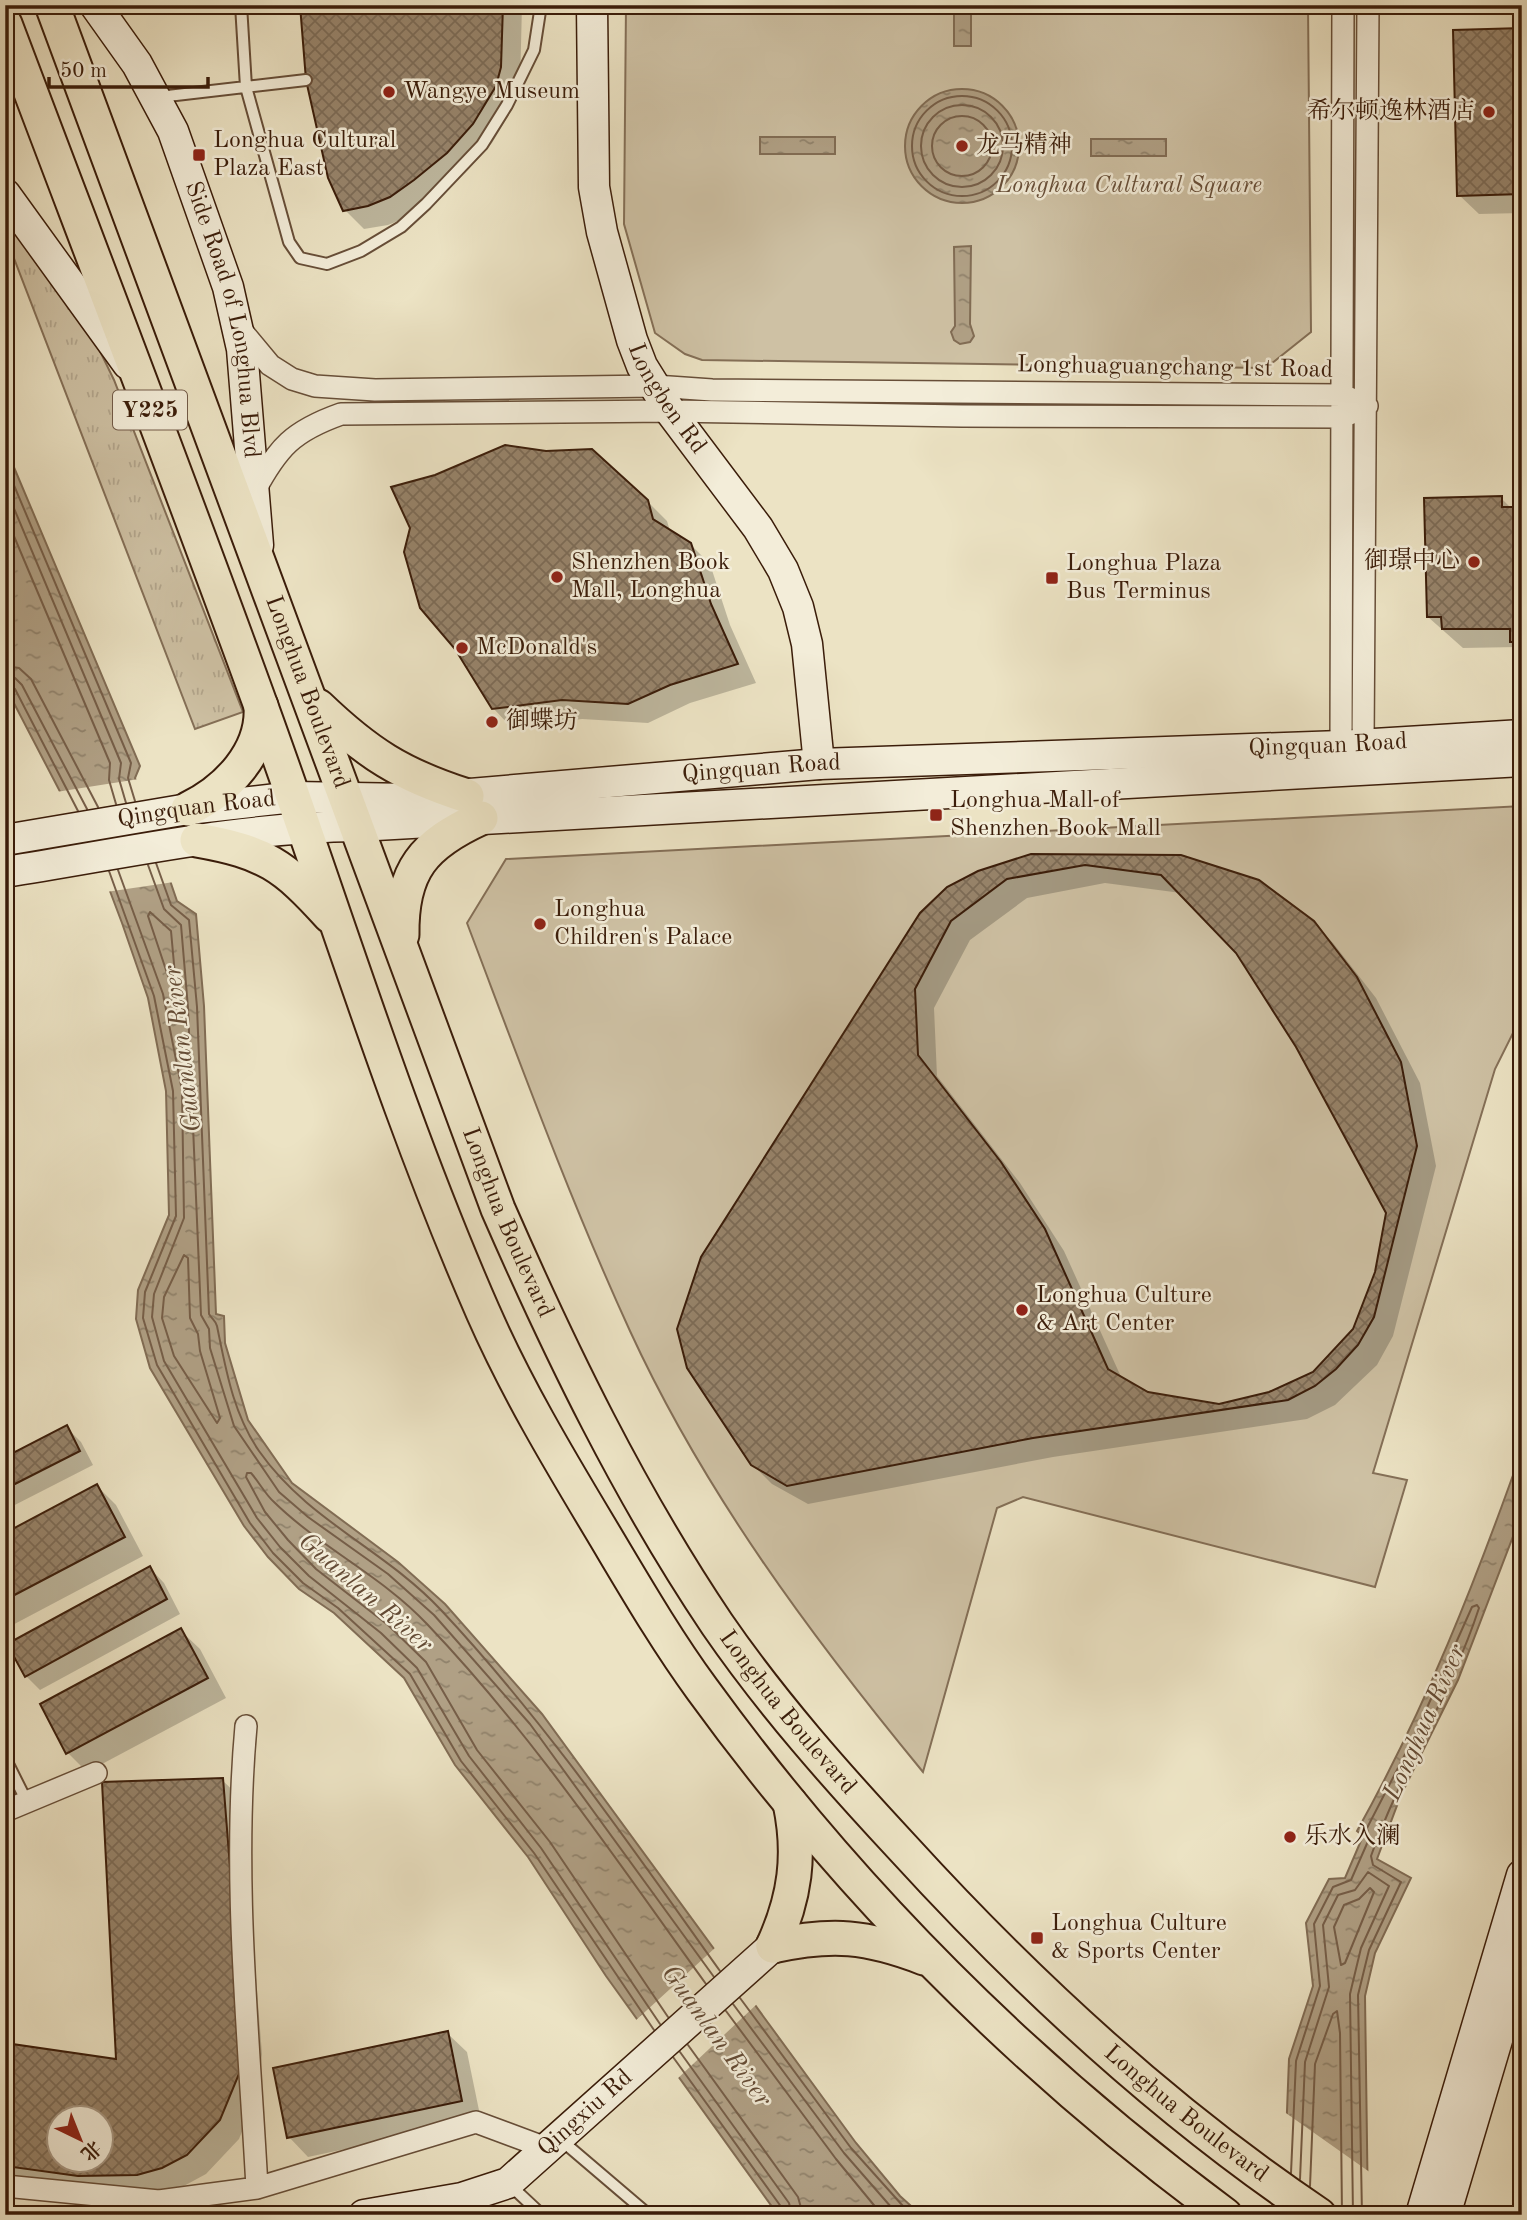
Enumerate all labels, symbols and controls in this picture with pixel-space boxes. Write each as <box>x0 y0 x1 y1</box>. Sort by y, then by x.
scale bar <box>49 46 208 90</box>
text: 50 m <box>60 61 107 82</box>
place label: Wangye Museum <box>403 80 580 104</box>
marker: Wangye Museum <box>381 84 397 100</box>
place label: 希尔顿逸林酒店 <box>1307 97 1475 124</box>
marker: 希尔顿逸林酒店 <box>1481 104 1497 120</box>
place label: Longhua Cultural Plaza East <box>213 129 396 181</box>
place label: 龙马精神 <box>976 131 1072 158</box>
marker: 龙马精神 <box>954 138 970 154</box>
marker: Longhua Cultural Plaza East <box>191 147 207 163</box>
park label: Longhua Cultural Square <box>995 174 1262 198</box>
street label: Side Road of Longhua Blvd <box>180 178 263 459</box>
street label: Longben Rd <box>623 340 710 459</box>
street label: Longhuaguangchang 1st Road <box>1017 353 1333 383</box>
road number: Y225 <box>113 390 187 430</box>
place label: 御璟中心 <box>1364 547 1460 574</box>
place label: Shenzhen Book Mall, Longhua <box>571 551 730 603</box>
place label: Longhua Plaza Bus Terminus <box>1066 552 1222 604</box>
marker: 御璟中心 <box>1466 554 1482 570</box>
marker: Shenzhen Book Mall, Longhua <box>549 569 565 585</box>
marker: Longhua Plaza Bus Terminus <box>1044 570 1060 586</box>
street label: Longhua Boulevard <box>260 593 353 792</box>
place label: McDonald's <box>476 636 597 660</box>
marker: McDonald's <box>454 640 470 656</box>
place label: 御蝶坊 <box>506 707 578 734</box>
marker: 御蝶坊 <box>484 714 500 730</box>
street label: Qingquan Road <box>1248 730 1408 761</box>
street label: Qingquan Road <box>681 751 841 788</box>
street label: Qingquan Road <box>116 787 277 833</box>
place label: Longhua Mall of Shenzhen Book Mall <box>950 789 1161 841</box>
marker: Longhua Mall of Shenzhen Book Mall <box>928 807 944 823</box>
place label: Longhua Children's Palace <box>554 898 732 950</box>
marker: Longhua Children's Palace <box>532 916 548 932</box>
water label: Guanlan River <box>160 963 206 1134</box>
street label: Longhua Boulevard <box>457 1124 557 1321</box>
place label: Longhua Culture & Art Center <box>1036 1284 1212 1336</box>
marker: Longhua Culture & Art Center <box>1014 1302 1030 1318</box>
water label: Guanlan River <box>293 1528 438 1658</box>
street label: Longhua Boulevard <box>714 1626 860 1800</box>
water label: Longhua River <box>1379 1640 1471 1806</box>
place label: 乐水入澜 <box>1304 1822 1400 1849</box>
marker: 乐水入澜 <box>1282 1829 1298 1845</box>
place label: Longhua Culture & Sports Center <box>1051 1912 1227 1964</box>
marker: Longhua Culture & Sports Center <box>1029 1930 1045 1946</box>
water label: Guanlan River <box>656 1960 776 2112</box>
street label: Longhua Boulevard <box>1099 2041 1272 2187</box>
street label: Qingxiu Rd <box>534 2065 637 2162</box>
north arrow <box>46 2104 116 2174</box>
text: 北 <box>76 2136 105 2164</box>

